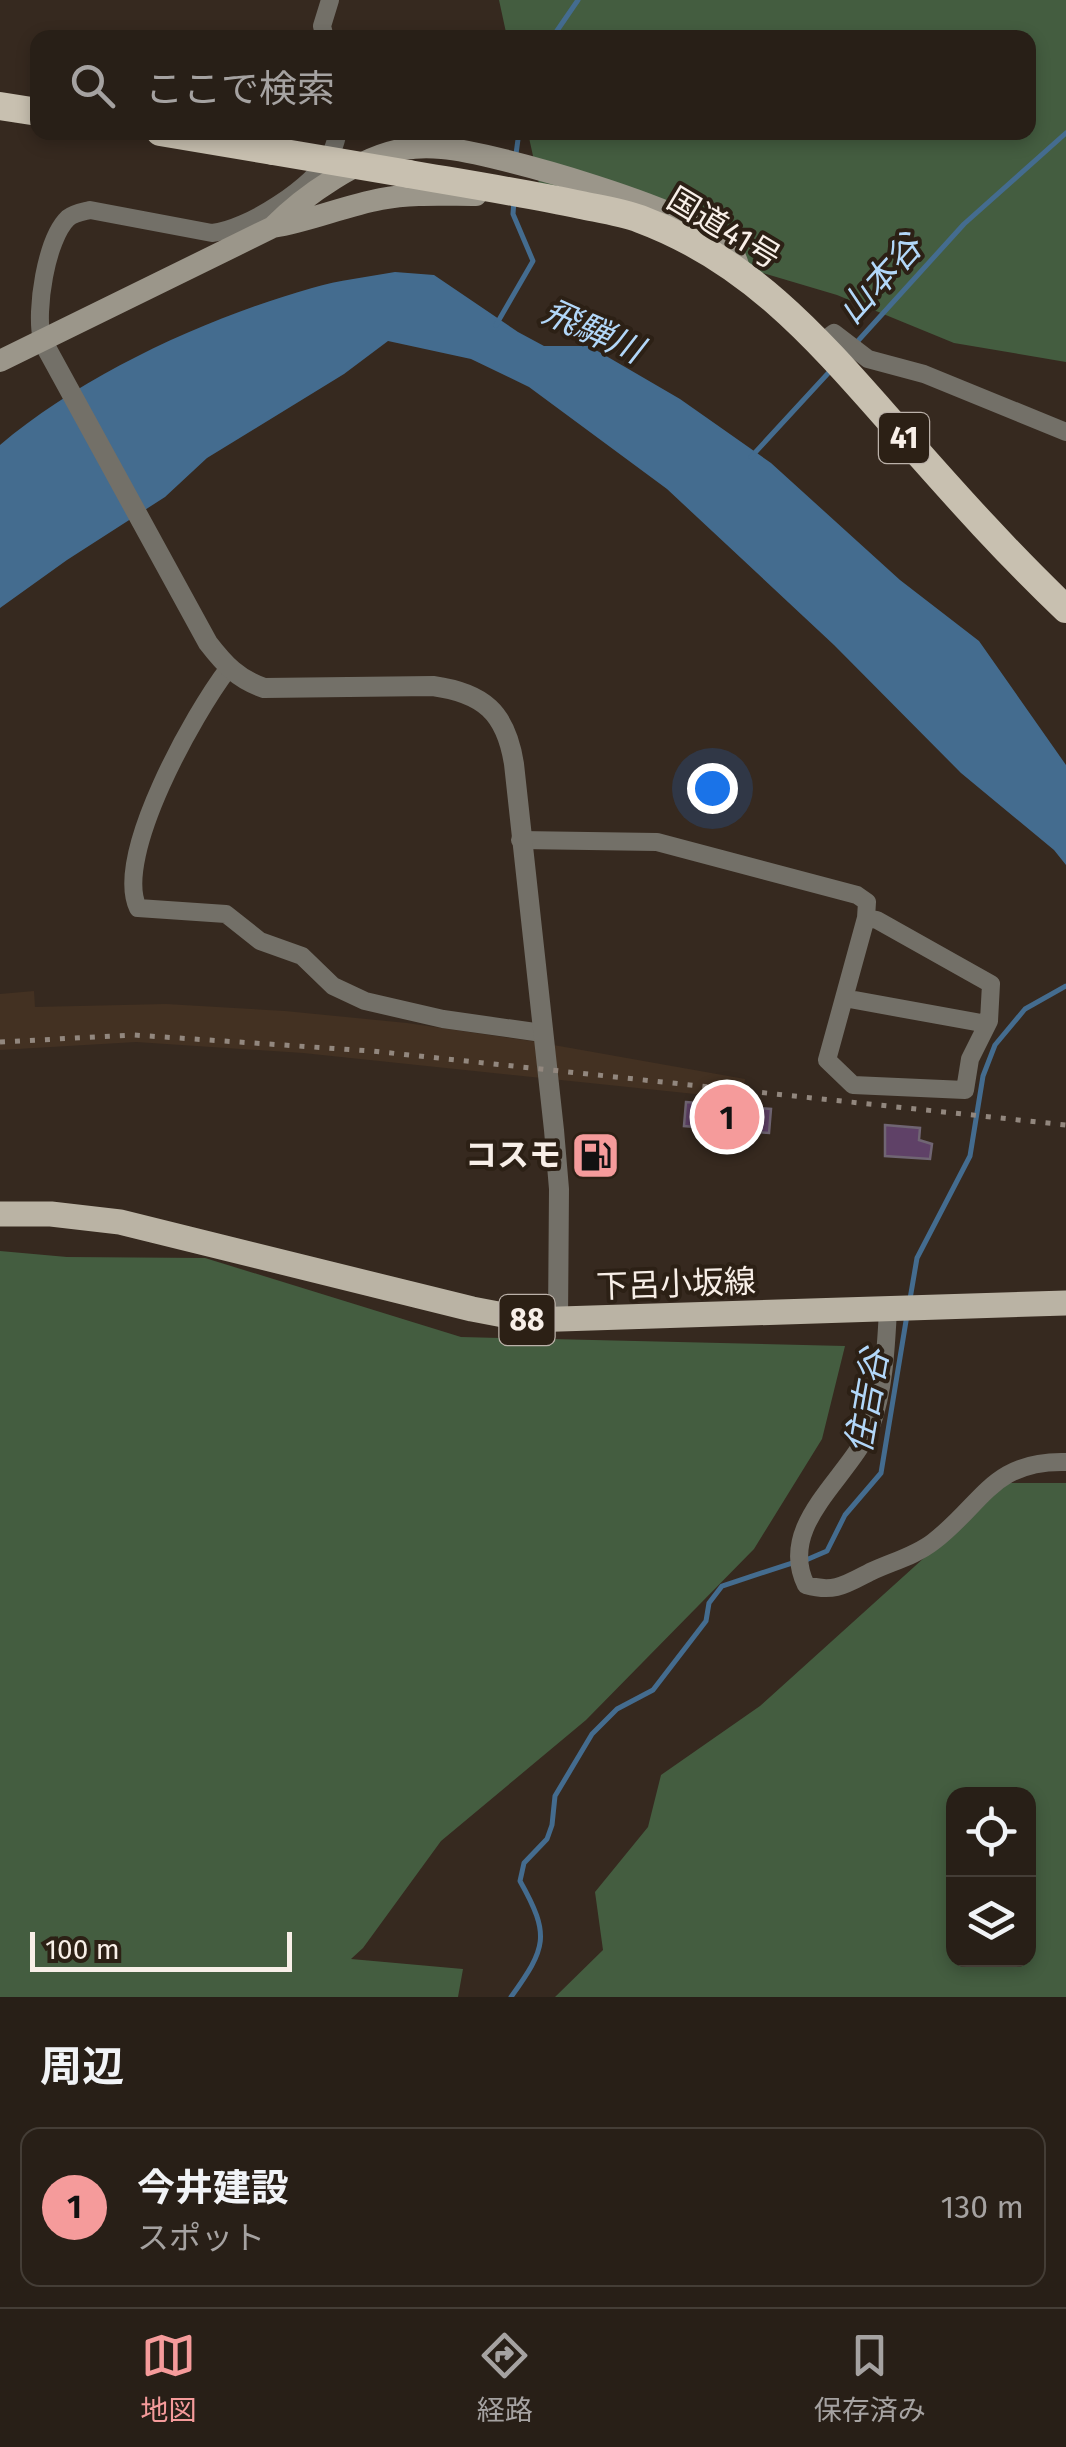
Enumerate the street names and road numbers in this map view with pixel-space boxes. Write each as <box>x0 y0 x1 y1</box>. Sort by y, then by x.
street label: 国道41号 <box>661 180 787 276</box>
road number: 41 <box>879 413 929 463</box>
street label: 下呂小坂線 <box>595 1262 757 1306</box>
road number: 88 <box>500 1295 554 1345</box>

